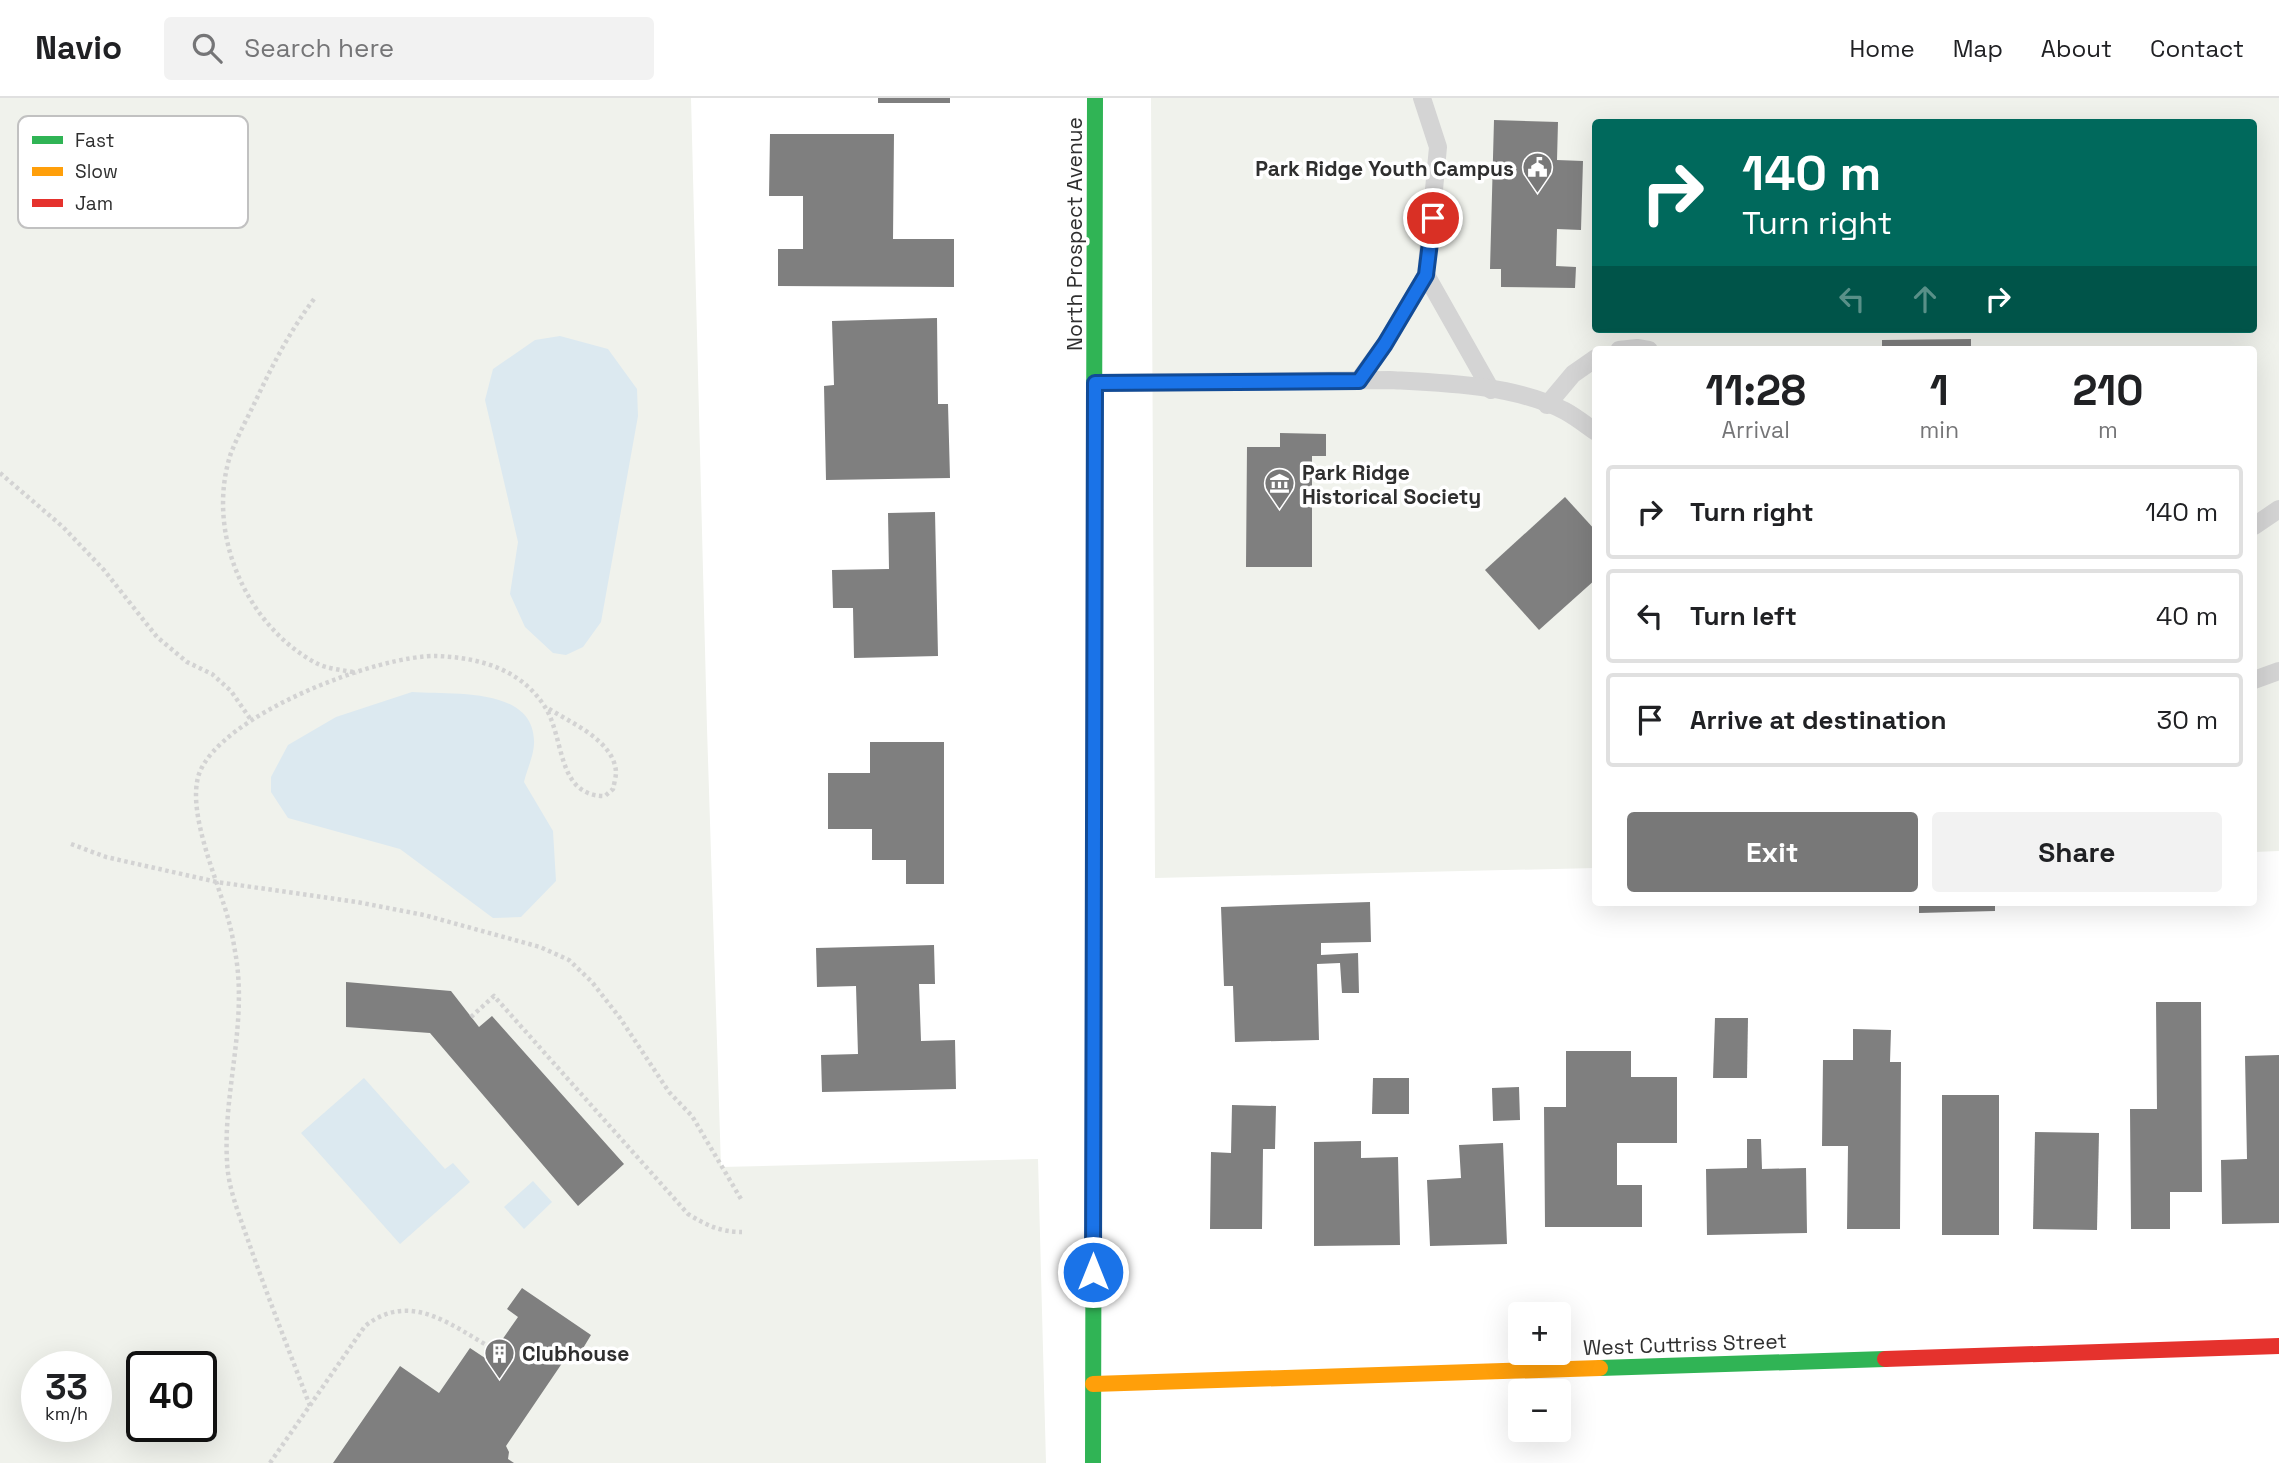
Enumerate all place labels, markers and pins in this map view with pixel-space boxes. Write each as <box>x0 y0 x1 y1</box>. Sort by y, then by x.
public building icon: Park Ridge Youth Campus <box>1520 151 1554 195</box>
place label: Park Ridge Youth Campus <box>1255 155 1514 182</box>
pin <box>1403 188 1463 248</box>
place label: Park Ridge Historical Society <box>1302 459 1481 510</box>
museum icon: Park Ridge Historical Society <box>1262 467 1296 511</box>
building icon: Clubhouse <box>482 1336 516 1380</box>
place label: Clubhouse <box>522 1340 629 1367</box>

